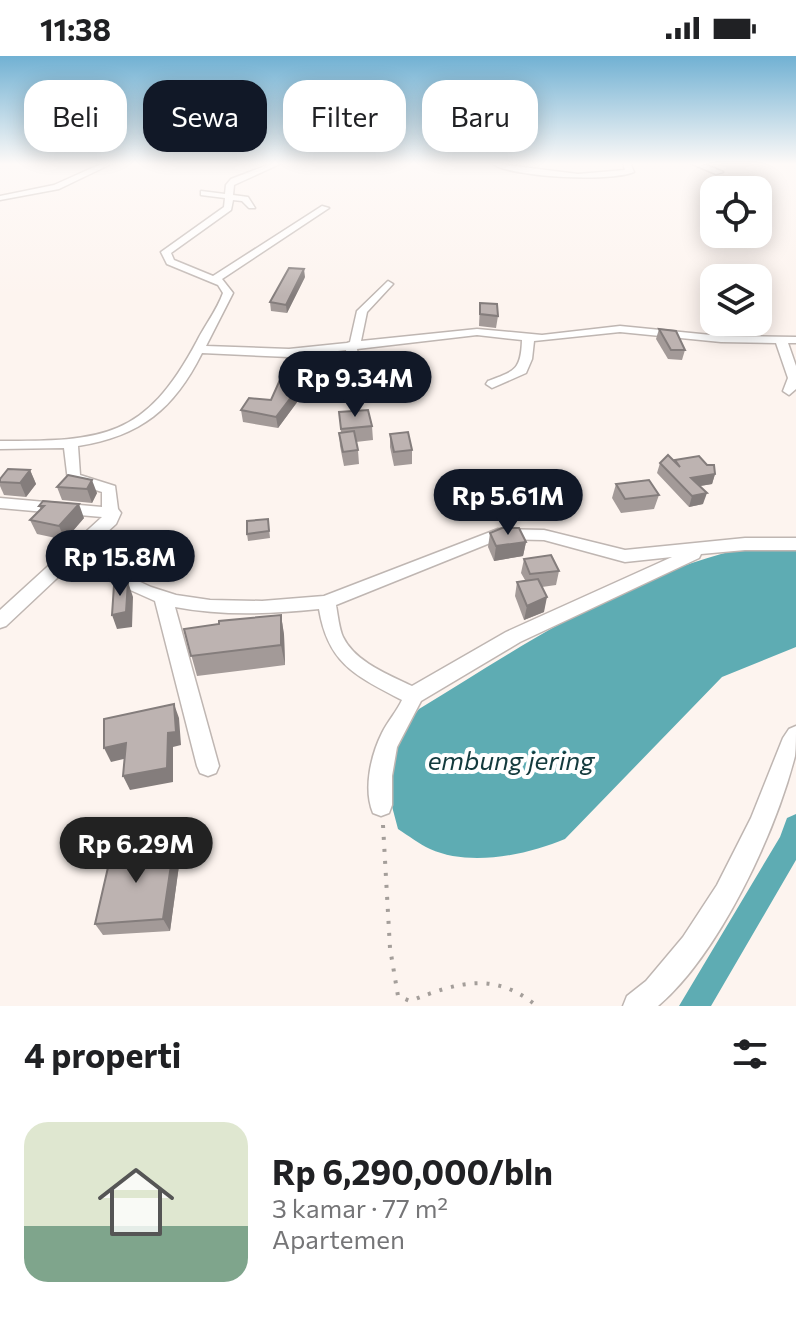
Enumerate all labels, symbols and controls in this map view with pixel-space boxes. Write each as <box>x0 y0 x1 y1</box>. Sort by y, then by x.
text: 11:38 <box>40 10 111 47</box>
chip: Beli <box>24 80 127 152</box>
chip: Sewa <box>143 80 267 152</box>
chip: Filter <box>283 80 406 152</box>
chip: Baru <box>422 80 538 152</box>
map controls <box>700 176 772 336</box>
button: locate <box>700 176 772 248</box>
button: layers <box>700 264 772 336</box>
pin: Rp 9.34M <box>272 351 438 419</box>
text: Rp 9.34M <box>296 361 414 392</box>
pin: Rp 5.61M <box>425 469 591 537</box>
text: Rp 5.61M <box>452 479 564 510</box>
pin: Rp 15.8M <box>37 530 203 598</box>
text: Rp 15.8M <box>64 540 176 571</box>
water label: embung jering <box>428 744 595 775</box>
pin: Rp 6.29M <box>53 817 219 885</box>
text: Rp 6.29M <box>78 827 194 858</box>
icon: filters <box>728 1032 772 1076</box>
text: 4 properti <box>24 1033 181 1075</box>
text: Rp 6,290,000/bln <box>272 1150 553 1192</box>
icon: home <box>88 1154 184 1250</box>
text: 3 kamar · 77 m² <box>272 1192 448 1223</box>
text: Apartemen <box>272 1223 405 1254</box>

